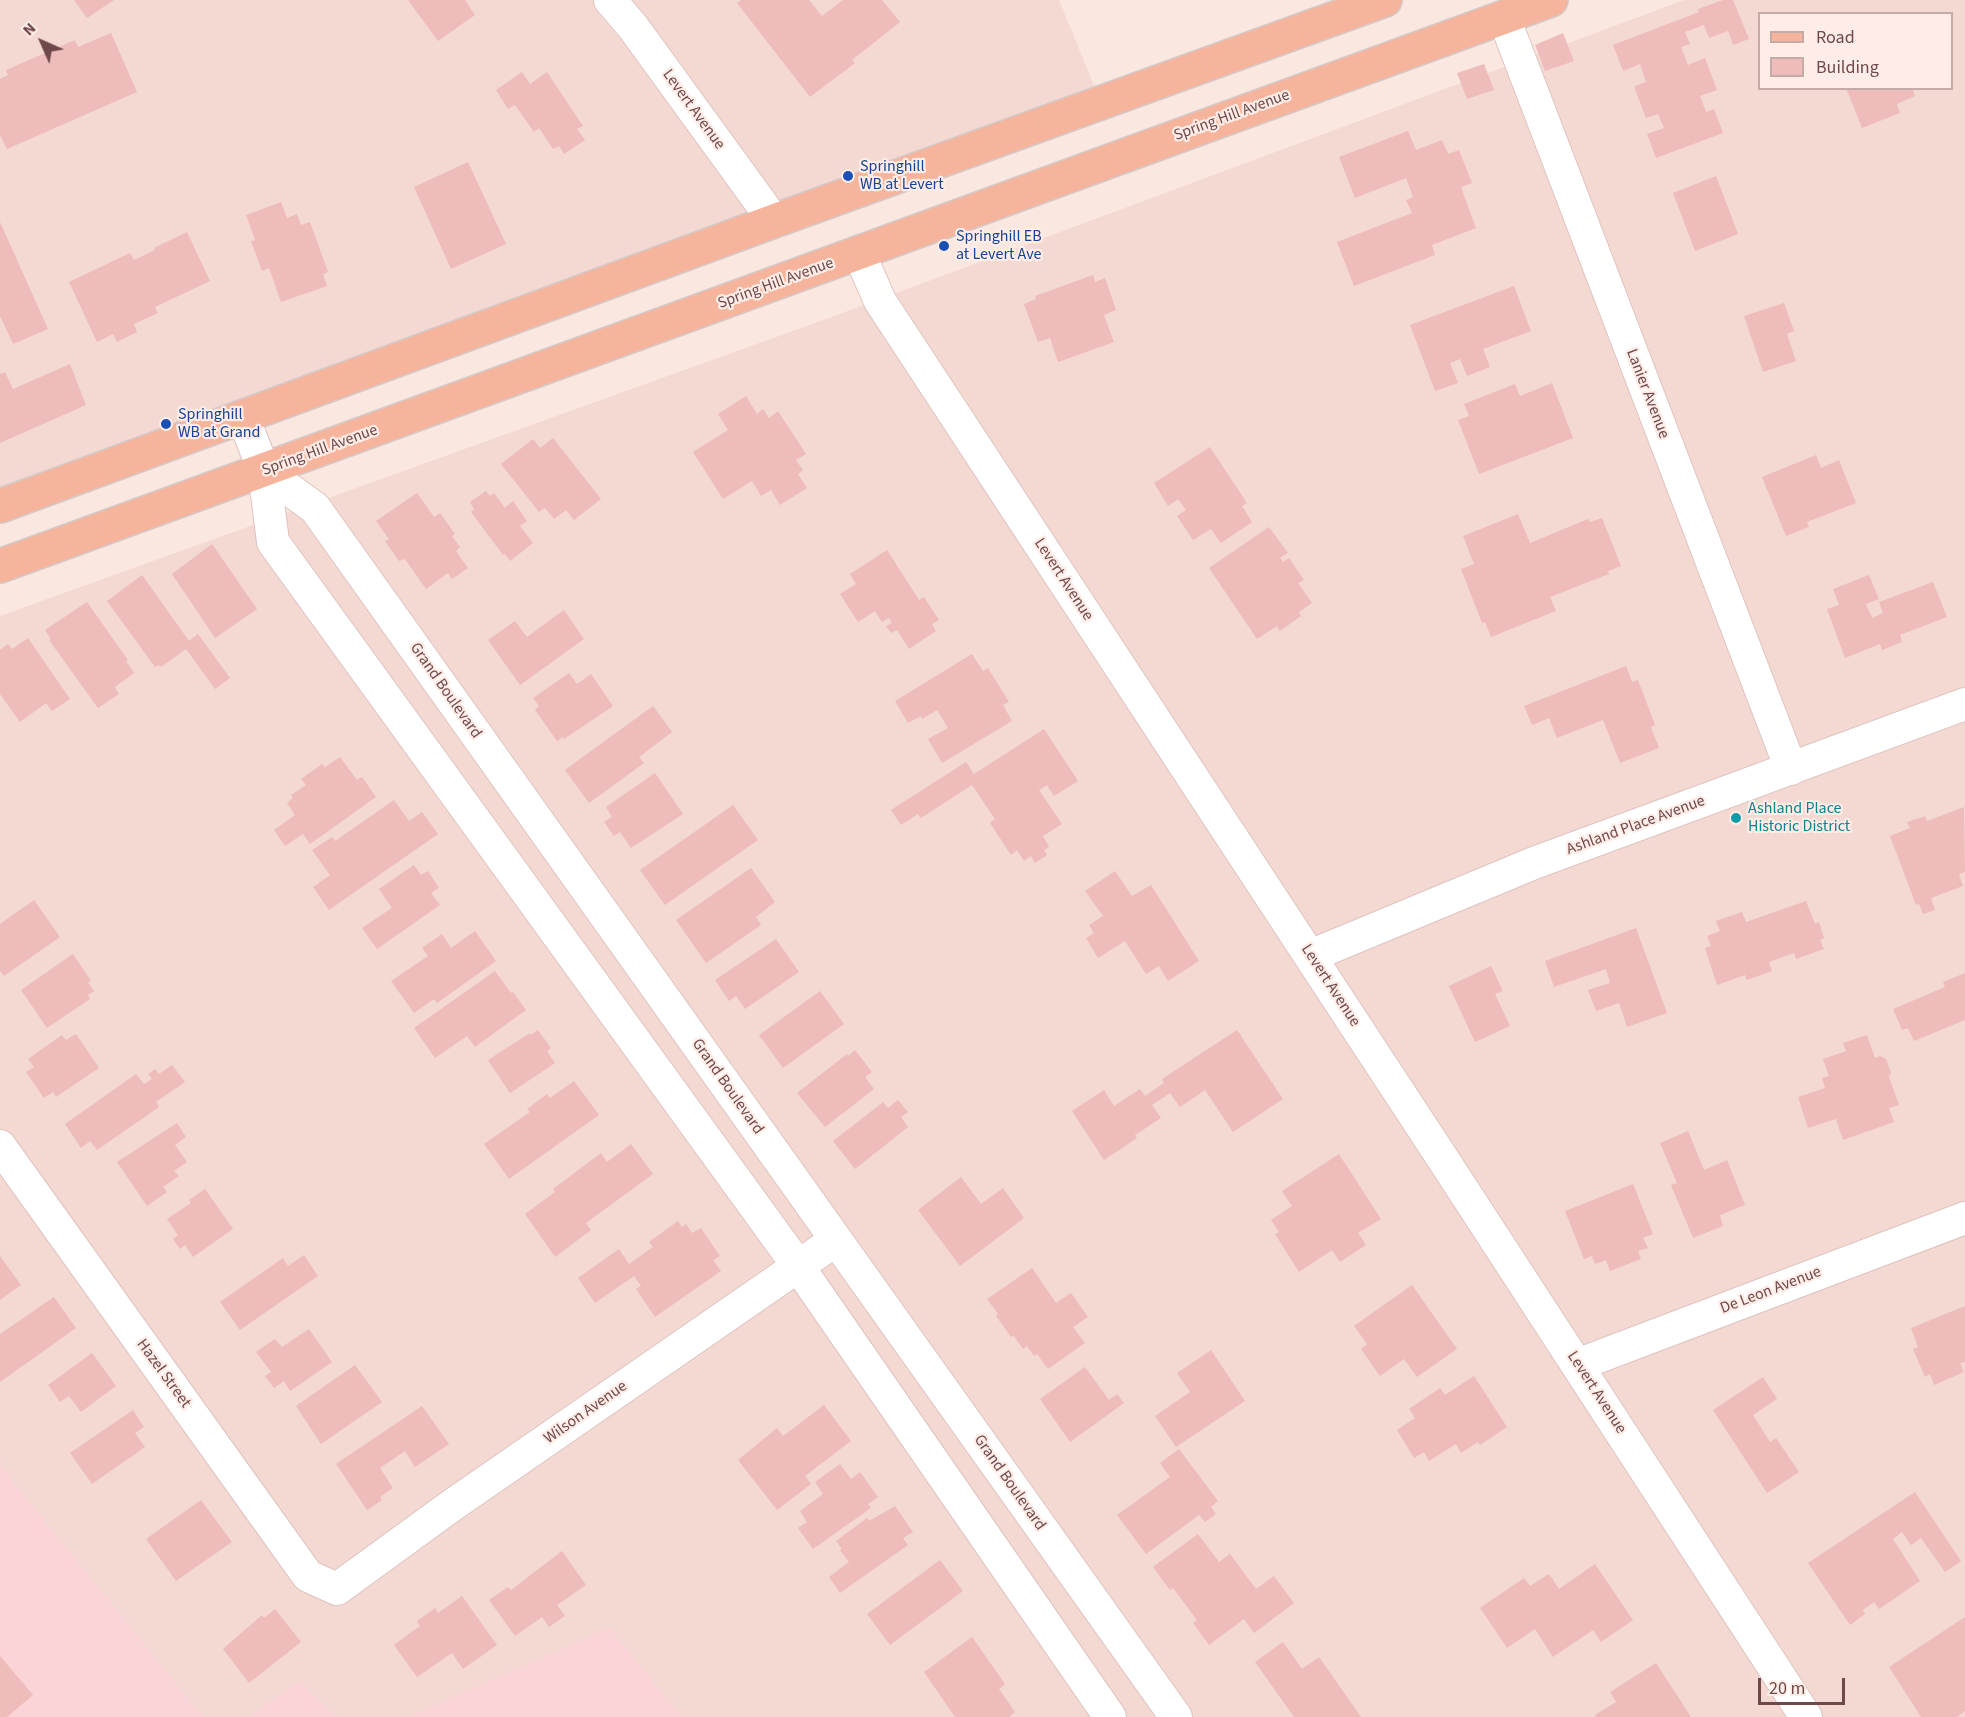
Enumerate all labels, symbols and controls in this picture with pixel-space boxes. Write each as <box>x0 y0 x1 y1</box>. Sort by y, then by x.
north arrow <box>12 12 72 72</box>
legend <box>1758 12 1953 90</box>
text: N <box>18 18 41 41</box>
text: Road <box>1816 25 1855 50</box>
text: Building <box>1816 55 1879 80</box>
street label: Levert Avenue <box>657 66 729 154</box>
street label: Spring Hill Avenue <box>1171 86 1293 146</box>
place label: Springhill WB at Levert <box>860 157 944 195</box>
marker: Springhill WB at Levert <box>841 169 855 183</box>
place label: Springhill EB at Levert Ave <box>956 227 1042 265</box>
marker: Springhill EB at Levert Ave <box>937 239 951 253</box>
street label: Spring Hill Avenue <box>715 254 837 314</box>
street label: Lanier Avenue <box>1621 346 1673 442</box>
place label: Springhill WB at Grand <box>178 405 260 443</box>
marker: Springhill WB at Grand <box>159 417 173 431</box>
street label: Spring Hill Avenue <box>259 421 381 481</box>
street label: Levert Avenue <box>1029 535 1097 625</box>
street label: Grand Boulevard <box>405 639 485 743</box>
street label: Ashland Place Avenue <box>1564 792 1708 860</box>
place label: Ashland Place Historic District <box>1748 799 1850 837</box>
marker: Ashland Place Historic District <box>1729 811 1743 825</box>
street label: Levert Avenue <box>1296 941 1364 1031</box>
street label: Grand Boulevard <box>687 1035 767 1139</box>
street label: De Leon Avenue <box>1718 1263 1824 1319</box>
street label: Hazel Street <box>132 1336 194 1412</box>
street label: Levert Avenue <box>1562 1348 1630 1438</box>
street label: Wilson Avenue <box>541 1377 631 1449</box>
street label: Grand Boulevard <box>969 1431 1049 1535</box>
scale bar <box>1761 1666 1848 1704</box>
text: 20 m <box>1769 1676 1805 1701</box>

